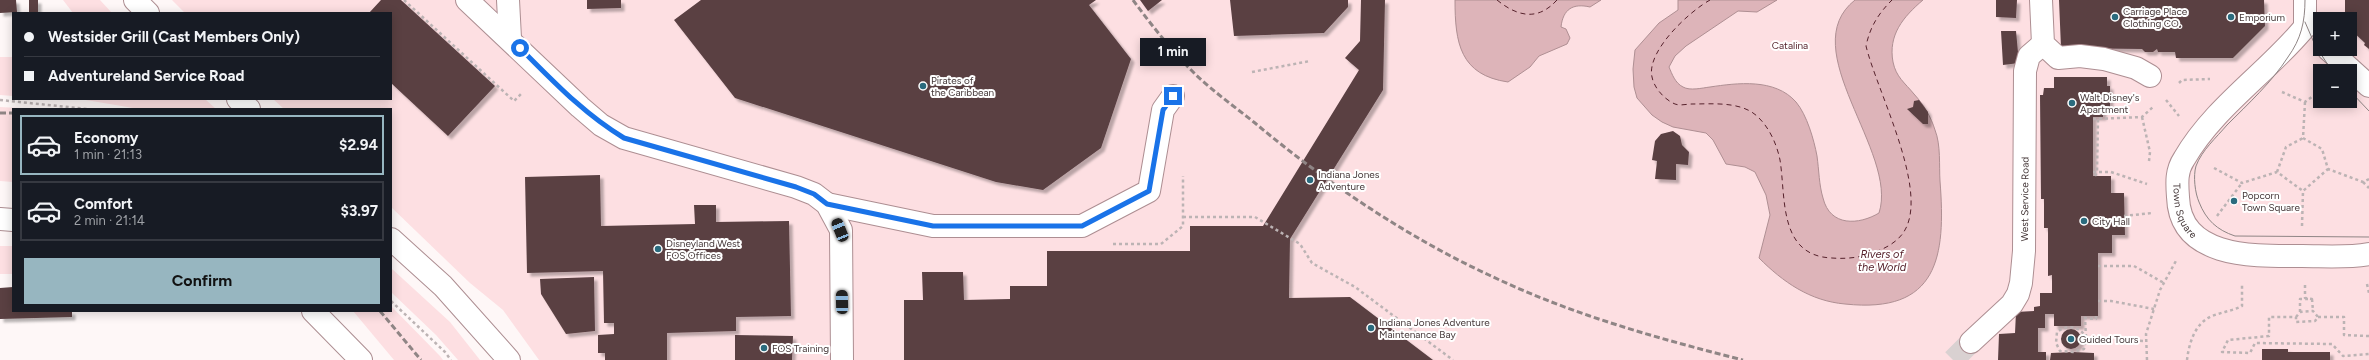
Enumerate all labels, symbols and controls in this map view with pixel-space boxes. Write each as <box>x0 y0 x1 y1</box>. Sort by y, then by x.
place label: Carriage Place Clothing CO. <box>2123 5 2188 30</box>
place label: Emporium <box>2239 11 2285 24</box>
marker: Carriage Place Clothing CO. <box>2110 12 2120 22</box>
marker: Emporium <box>2226 12 2236 22</box>
map controls <box>2313 12 2357 108</box>
button: + <box>2313 12 2357 56</box>
text: Westsider Grill (Cast Members Only) <box>48 28 300 46</box>
callout: 1 min <box>1140 38 1206 66</box>
route start <box>511 39 529 57</box>
park label: Catalina <box>1772 39 1808 52</box>
text: 1 min <box>1158 44 1188 59</box>
button: − <box>2313 64 2357 108</box>
text: Adventureland Service Road <box>48 67 244 85</box>
place label: Pirates of the Caribbean <box>931 74 995 99</box>
marker: Pirates of the Caribbean <box>918 81 928 91</box>
route end <box>1164 87 1182 105</box>
place label: Walt Disney's Apartment <box>2080 91 2140 116</box>
marker: Walt Disney's Apartment <box>2067 98 2077 108</box>
icon: car <box>26 127 62 163</box>
text: Economy <box>74 129 139 147</box>
text: $2.94 <box>339 136 378 154</box>
text: 1 min · 21:13 <box>74 147 142 162</box>
street label: West Service Road <box>2018 157 2032 241</box>
place label: Indiana Jones Adventure <box>1318 168 1380 193</box>
marker: Indiana Jones Adventure <box>1305 175 1315 185</box>
street label: Town Square <box>2170 183 2200 242</box>
place label: Popcorn Town Square <box>2242 189 2300 214</box>
icon: car <box>26 193 62 229</box>
text: Comfort <box>74 195 133 213</box>
marker: Popcorn Town Square <box>2229 196 2239 206</box>
text: $3.97 <box>341 202 378 220</box>
text: 2 min · 21:14 <box>74 213 145 228</box>
place label: City Hall <box>2092 215 2130 228</box>
marker: City Hall <box>2079 216 2089 226</box>
car <box>830 217 850 243</box>
place label: Disneyland West FOS Offices <box>666 237 741 262</box>
marker: Disneyland West FOS Offices <box>653 244 663 254</box>
water label: Rivers of the World <box>1858 248 1907 274</box>
button: Confirm <box>24 258 380 304</box>
car <box>836 290 848 314</box>
place label: Indiana Jones Adventure Maintenance Bay <box>1379 316 1490 341</box>
marker: Indiana Jones Adventure Maintenance Bay <box>1366 323 1376 333</box>
place label: Guided Tours <box>2079 333 2139 346</box>
marker: Guided Tours <box>2066 334 2076 344</box>
place label: FOS Training <box>772 342 829 355</box>
marker: FOS Training <box>759 343 769 353</box>

